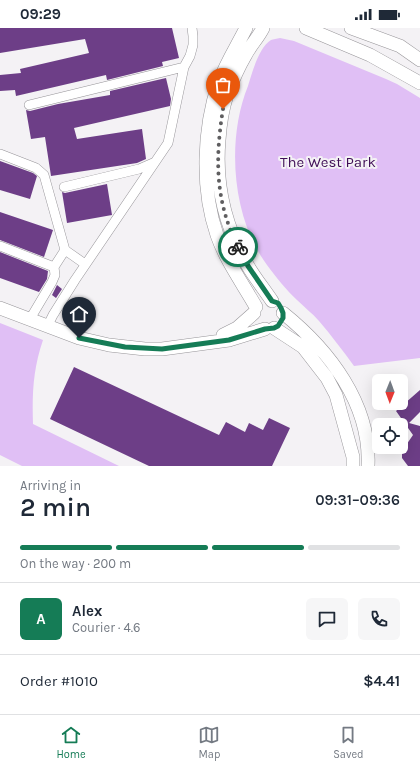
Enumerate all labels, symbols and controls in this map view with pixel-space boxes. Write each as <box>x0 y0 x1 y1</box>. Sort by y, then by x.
text: 09:29 <box>20 5 61 23</box>
pin <box>206 68 240 109</box>
icon: bag <box>212 74 234 96</box>
park label: The West Park <box>280 153 376 171</box>
courier <box>218 227 258 267</box>
icon: bike <box>227 236 249 258</box>
pin <box>62 297 96 338</box>
icon: home <box>68 303 90 325</box>
north arrow <box>372 374 408 410</box>
map controls <box>372 374 408 454</box>
button: locate <box>372 418 408 454</box>
text: Arriving in <box>20 478 81 493</box>
text: 09:31–09:36 <box>315 491 400 509</box>
text: 2 min <box>20 492 91 523</box>
text: On the way · 200 m <box>20 556 131 571</box>
button: chat <box>306 598 348 640</box>
button: phone <box>358 598 400 640</box>
text: Alex <box>72 602 102 620</box>
text: A <box>36 610 46 628</box>
text: Courier · 4.6 <box>72 620 140 635</box>
text: Order #1010 <box>20 672 98 690</box>
text: $4.41 <box>363 672 400 690</box>
tab: Home <box>56 724 86 761</box>
tab: Map <box>198 724 220 761</box>
tab: Saved <box>333 724 364 761</box>

